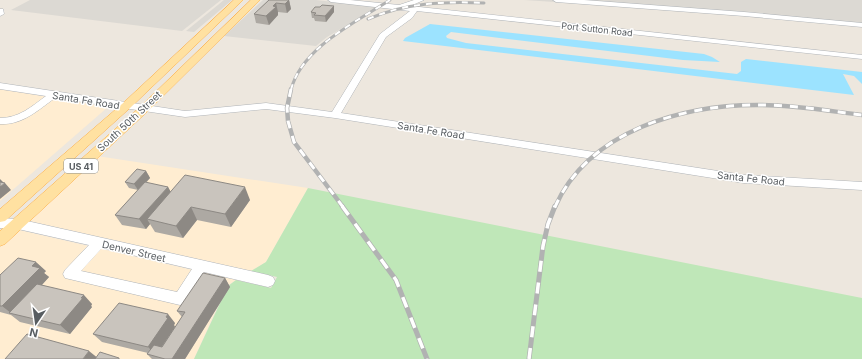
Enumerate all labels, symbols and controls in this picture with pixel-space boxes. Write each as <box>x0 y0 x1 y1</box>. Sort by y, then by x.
street label: Port Sutton Road <box>561 20 633 38</box>
street label: South 50th Street <box>95 88 164 154</box>
street label: Santa Fe Road <box>51 89 121 111</box>
street label: Santa Fe Road <box>396 119 466 141</box>
road number: US 41 <box>64 159 98 173</box>
street label: Santa Fe Road <box>717 168 785 188</box>
street label: Denver Street <box>101 238 168 264</box>
north arrow <box>16 303 56 343</box>
text: N <box>28 325 39 341</box>

